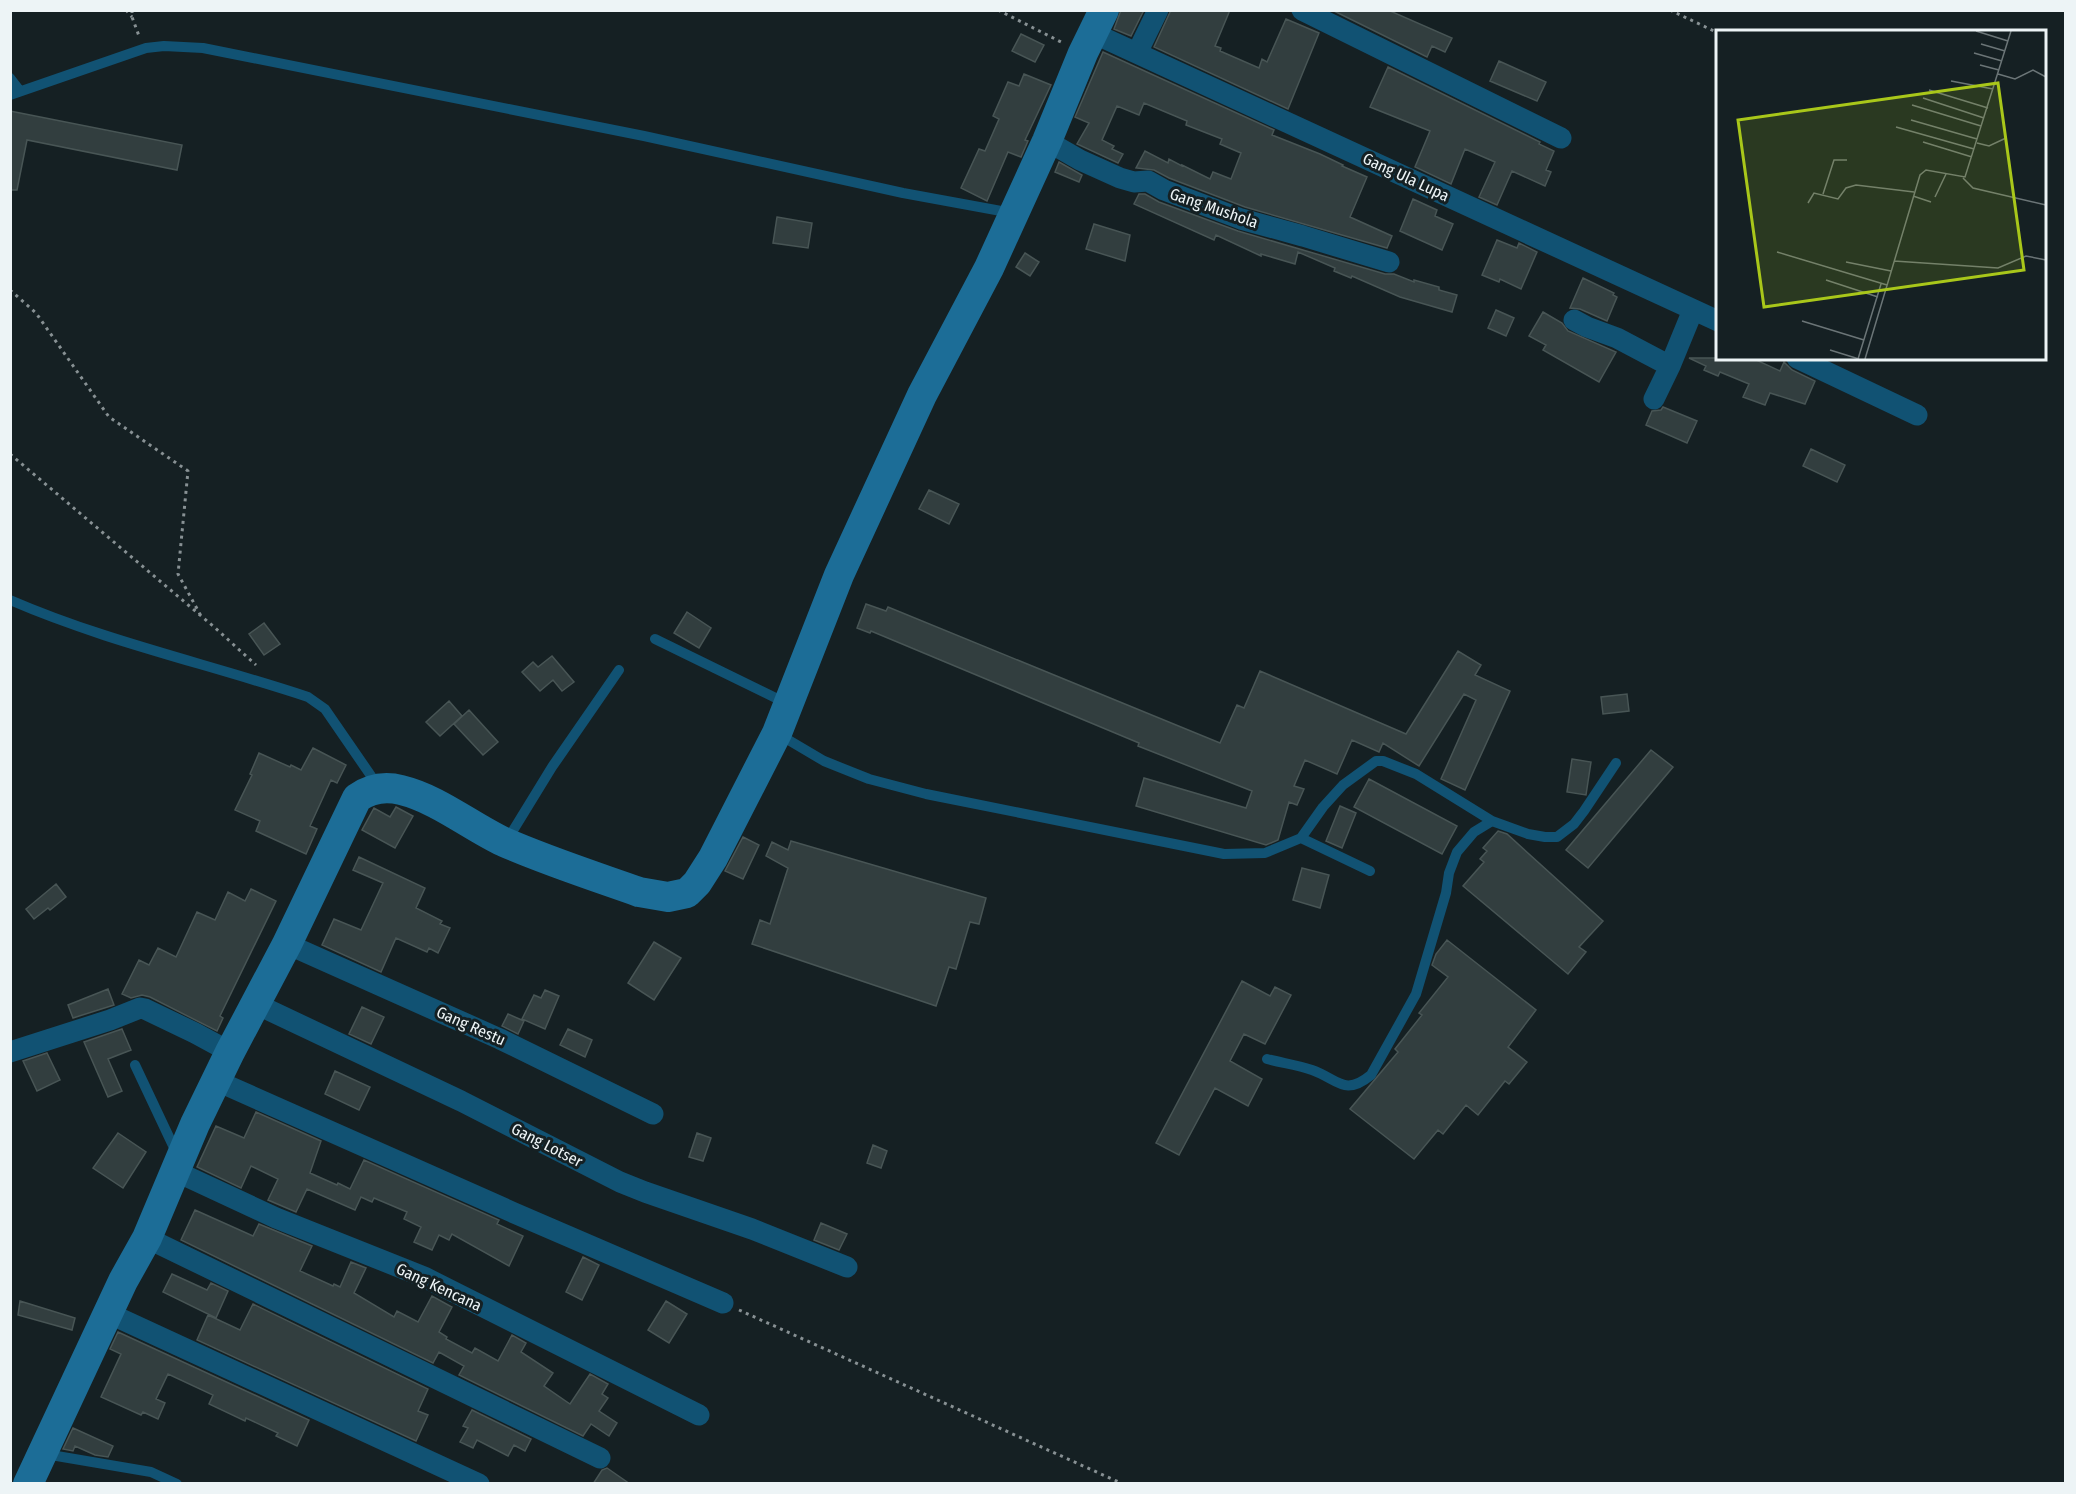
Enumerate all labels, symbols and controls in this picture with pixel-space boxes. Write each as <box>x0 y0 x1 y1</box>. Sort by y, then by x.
inset map <box>1716 30 2046 360</box>
street label: Gang Ula Lupa <box>1360 149 1452 205</box>
street label: Gang Mushola <box>1167 184 1261 232</box>
street label: Gang Restu <box>434 1002 508 1050</box>
street label: Gang Lotser <box>508 1119 586 1171</box>
street label: Gang Kencana <box>393 1259 485 1315</box>

